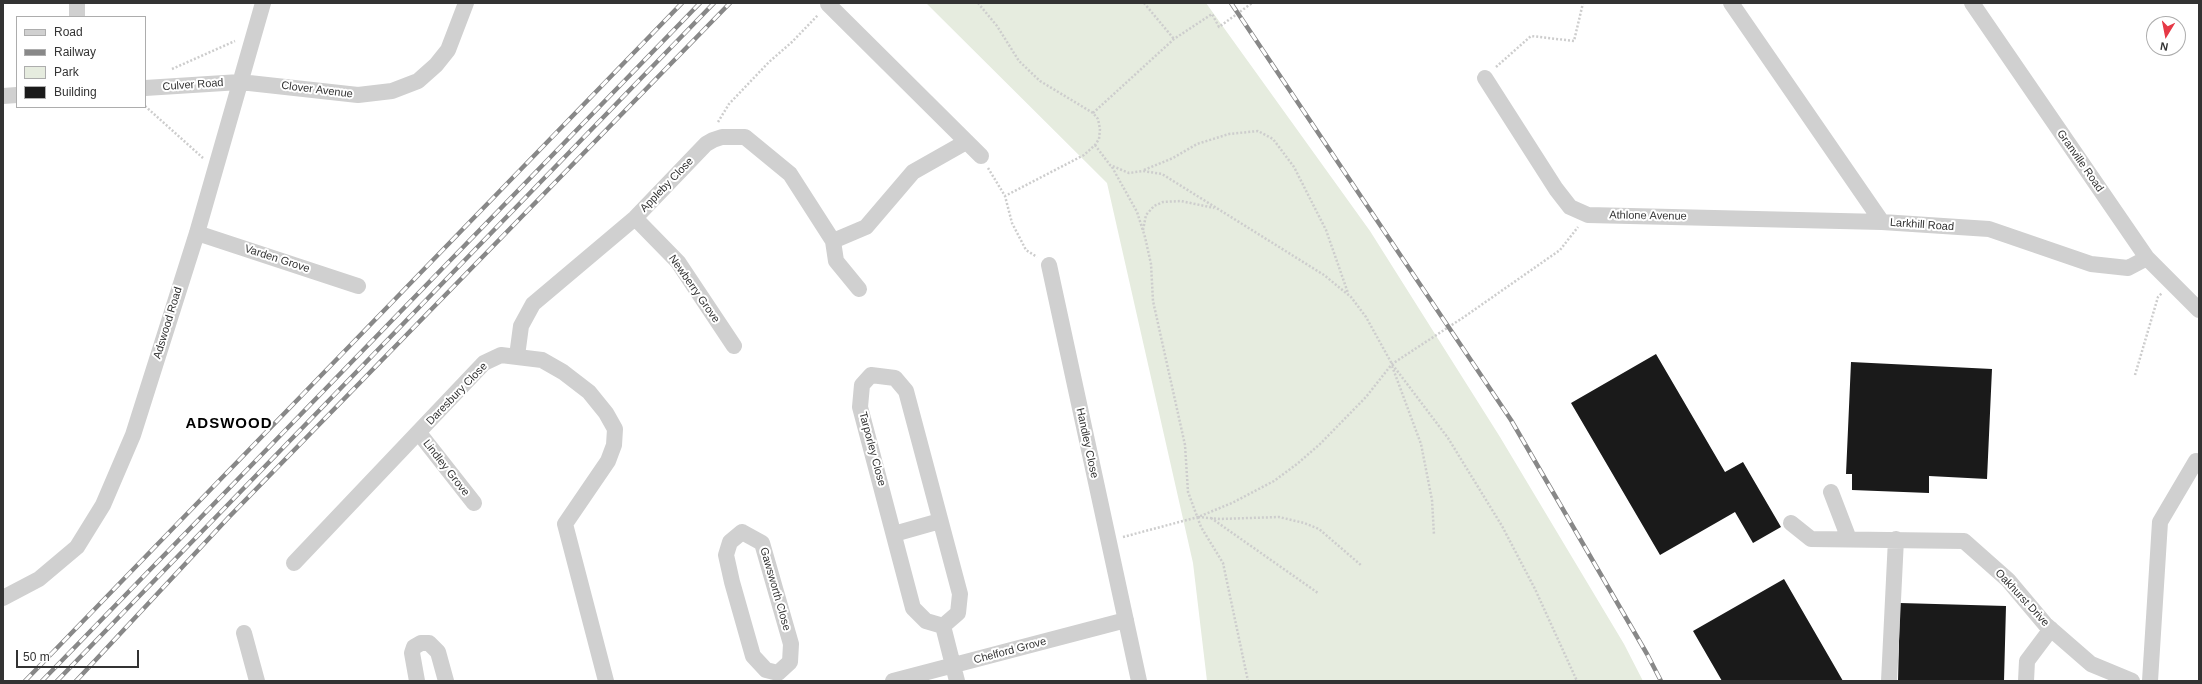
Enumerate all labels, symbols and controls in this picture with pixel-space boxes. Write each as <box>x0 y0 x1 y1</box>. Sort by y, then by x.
legend <box>16 16 146 108</box>
north arrow <box>2146 16 2186 56</box>
text: Road <box>54 25 83 39</box>
text: N <box>2159 40 2169 53</box>
text: Railway <box>54 45 96 59</box>
text: Park <box>54 65 79 79</box>
street label: Culver Road <box>162 76 224 94</box>
street label: Clover Avenue <box>280 79 354 101</box>
text: Building <box>54 85 97 99</box>
street label: Granville Road <box>2054 127 2106 195</box>
street label: Appleby Close <box>638 155 696 215</box>
street label: Athlone Avenue <box>1609 209 1687 223</box>
street label: Larkhill Road <box>1890 216 1954 234</box>
street label: Varden Grove <box>243 242 311 276</box>
street label: Newberry Grove <box>666 252 722 326</box>
street label: Adswood Road <box>151 285 185 361</box>
street label: Daresbury Close <box>424 360 490 428</box>
street label: Handley Close <box>1073 407 1101 479</box>
street label: Tarporley Close <box>856 410 888 488</box>
district label: ADSWOOD <box>186 415 272 433</box>
street label: Lindley Grove <box>420 437 472 499</box>
street label: Gawsworth Close <box>757 546 793 632</box>
street label: Oakhurst Drive <box>1992 567 2052 629</box>
street label: Chelford Grove <box>972 635 1048 667</box>
scale bar <box>18 642 141 668</box>
text: 50 m <box>23 650 50 664</box>

